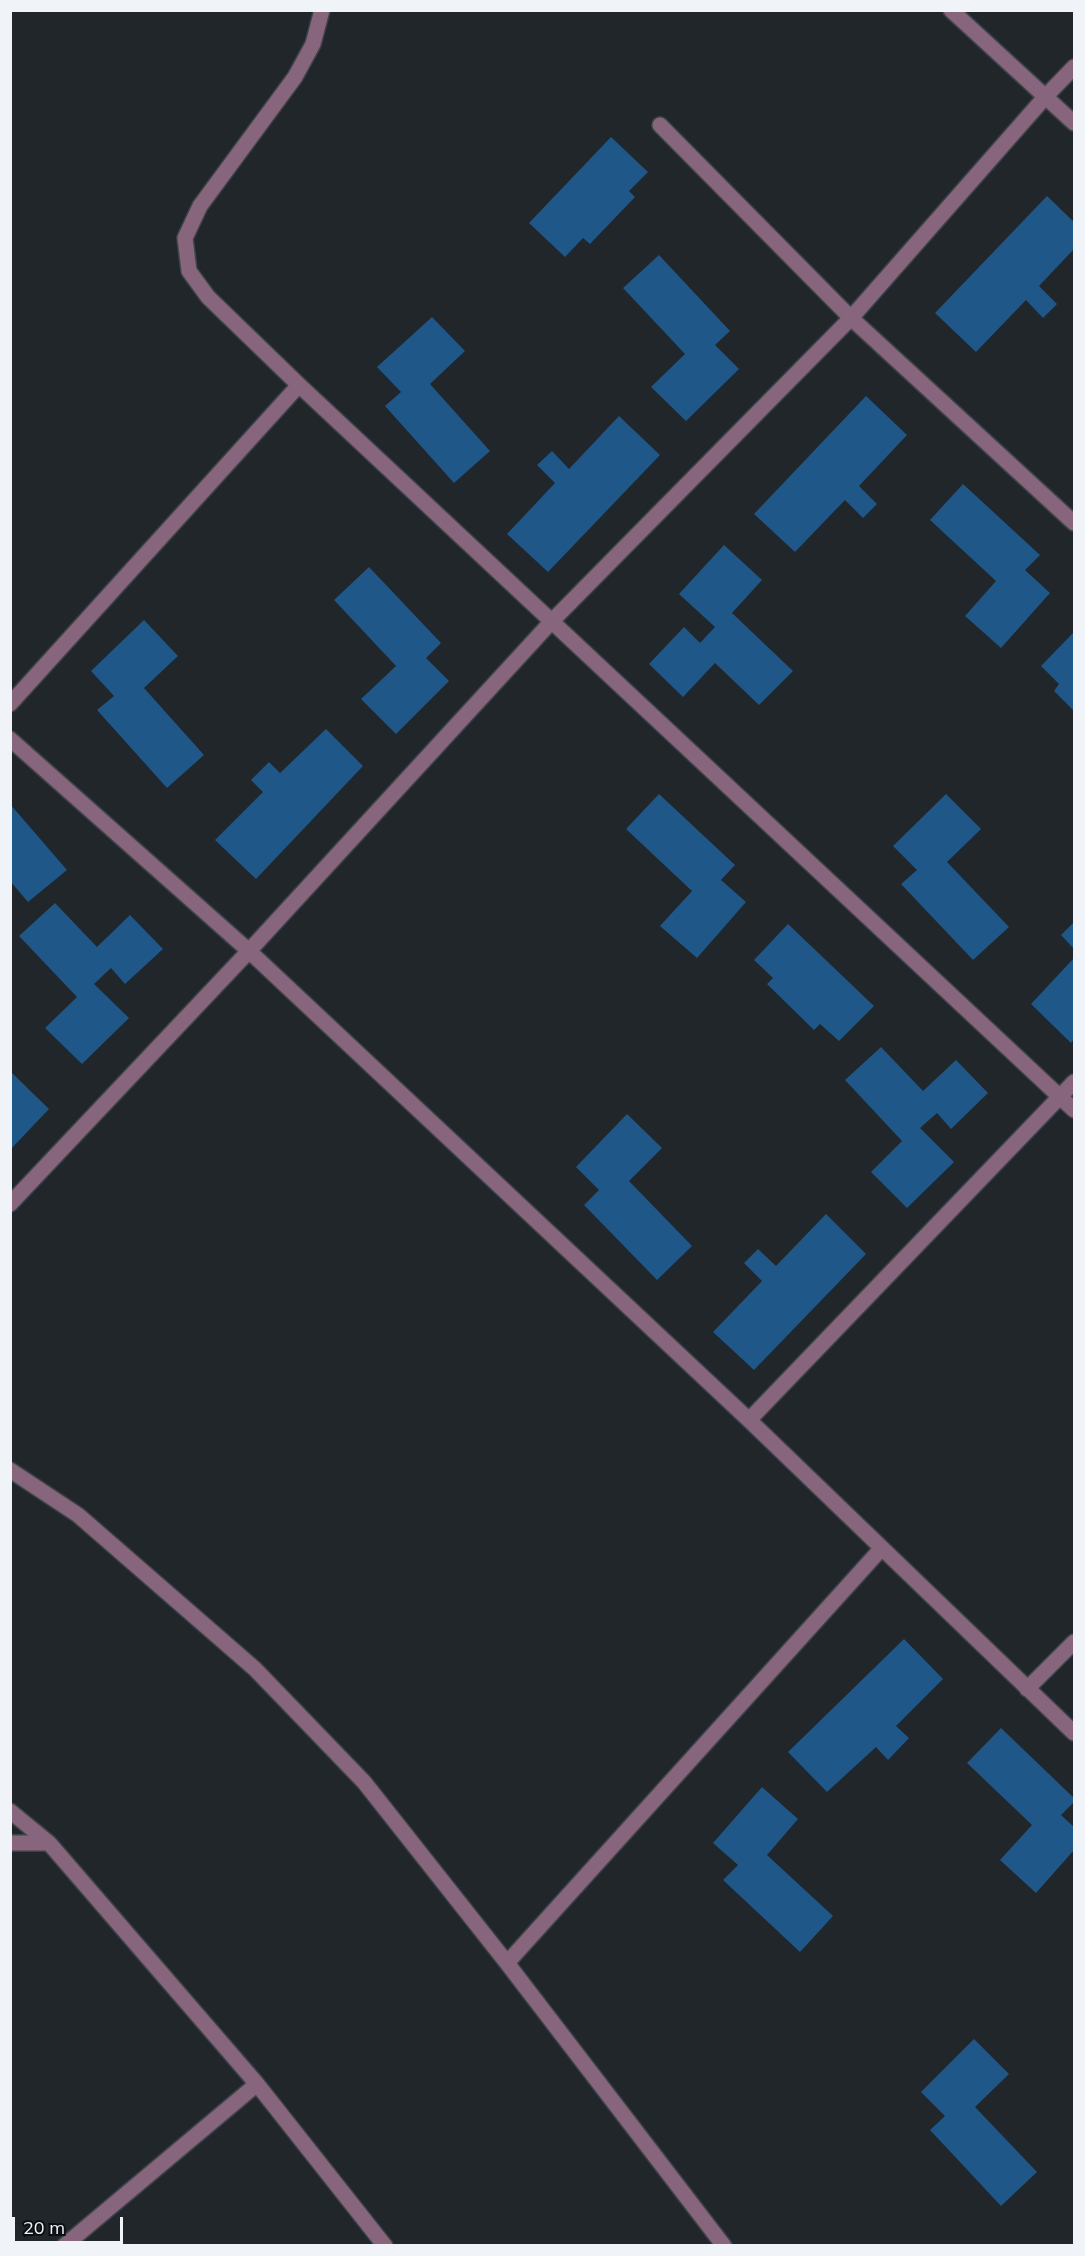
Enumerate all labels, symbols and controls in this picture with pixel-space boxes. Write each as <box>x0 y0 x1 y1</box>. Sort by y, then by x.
scale bar <box>15 2205 126 2243</box>
text: 20 m <box>23 2216 65 2239</box>

